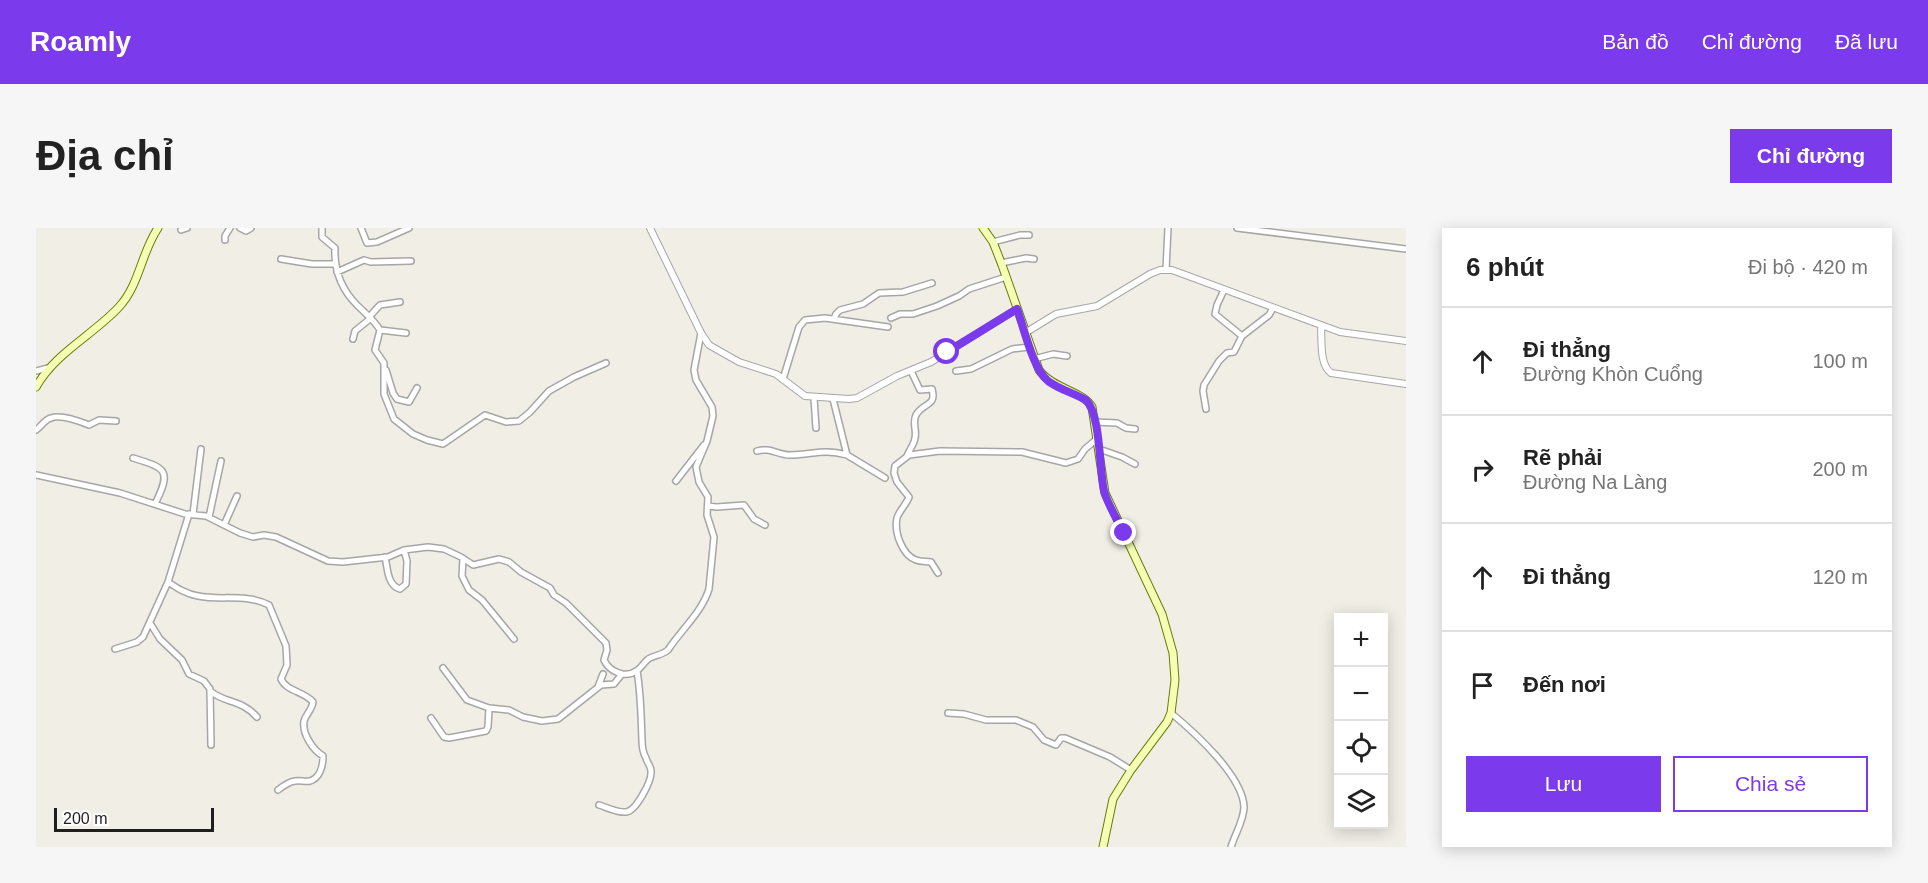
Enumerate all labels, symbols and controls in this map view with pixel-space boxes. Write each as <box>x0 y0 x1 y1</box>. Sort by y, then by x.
text: Roamly <box>30 26 131 57</box>
text: Bản đồ <box>1602 30 1669 53</box>
text: Chỉ đường <box>1702 30 1802 53</box>
text: Đã lưu <box>1835 30 1898 53</box>
button: Chỉ đường <box>1730 129 1892 183</box>
text: Địa chỉ <box>36 132 174 179</box>
text: 6 phút <box>1466 252 1544 282</box>
text: Đi bộ · 420 m <box>1748 256 1868 278</box>
text: Đi thẳng <box>1523 337 1611 362</box>
route start <box>933 338 959 364</box>
icon: ahead <box>1466 345 1499 378</box>
text: 100 m <box>1812 350 1868 372</box>
text: Đường Khòn Cuổng <box>1523 363 1703 385</box>
text: Rẽ phải <box>1523 445 1602 470</box>
icon: right <box>1466 453 1499 486</box>
text: 200 m <box>1812 458 1868 480</box>
text: Đường Na Làng <box>1523 471 1667 493</box>
route end <box>1110 519 1136 545</box>
icon: ahead <box>1466 561 1499 594</box>
text: Đi thẳng <box>1523 564 1611 589</box>
text: 120 m <box>1812 566 1868 588</box>
map controls <box>1334 613 1388 829</box>
button: + <box>1334 613 1388 667</box>
button: − <box>1334 667 1388 721</box>
icon: arrive <box>1466 669 1499 702</box>
text: Đến nơi <box>1523 672 1606 697</box>
button: locate <box>1334 721 1388 775</box>
button: Lưu <box>1466 756 1661 812</box>
button: Chia sẻ <box>1673 756 1868 812</box>
button: layers <box>1334 775 1388 829</box>
scale bar <box>54 805 214 832</box>
text: 200 m <box>63 810 107 827</box>

